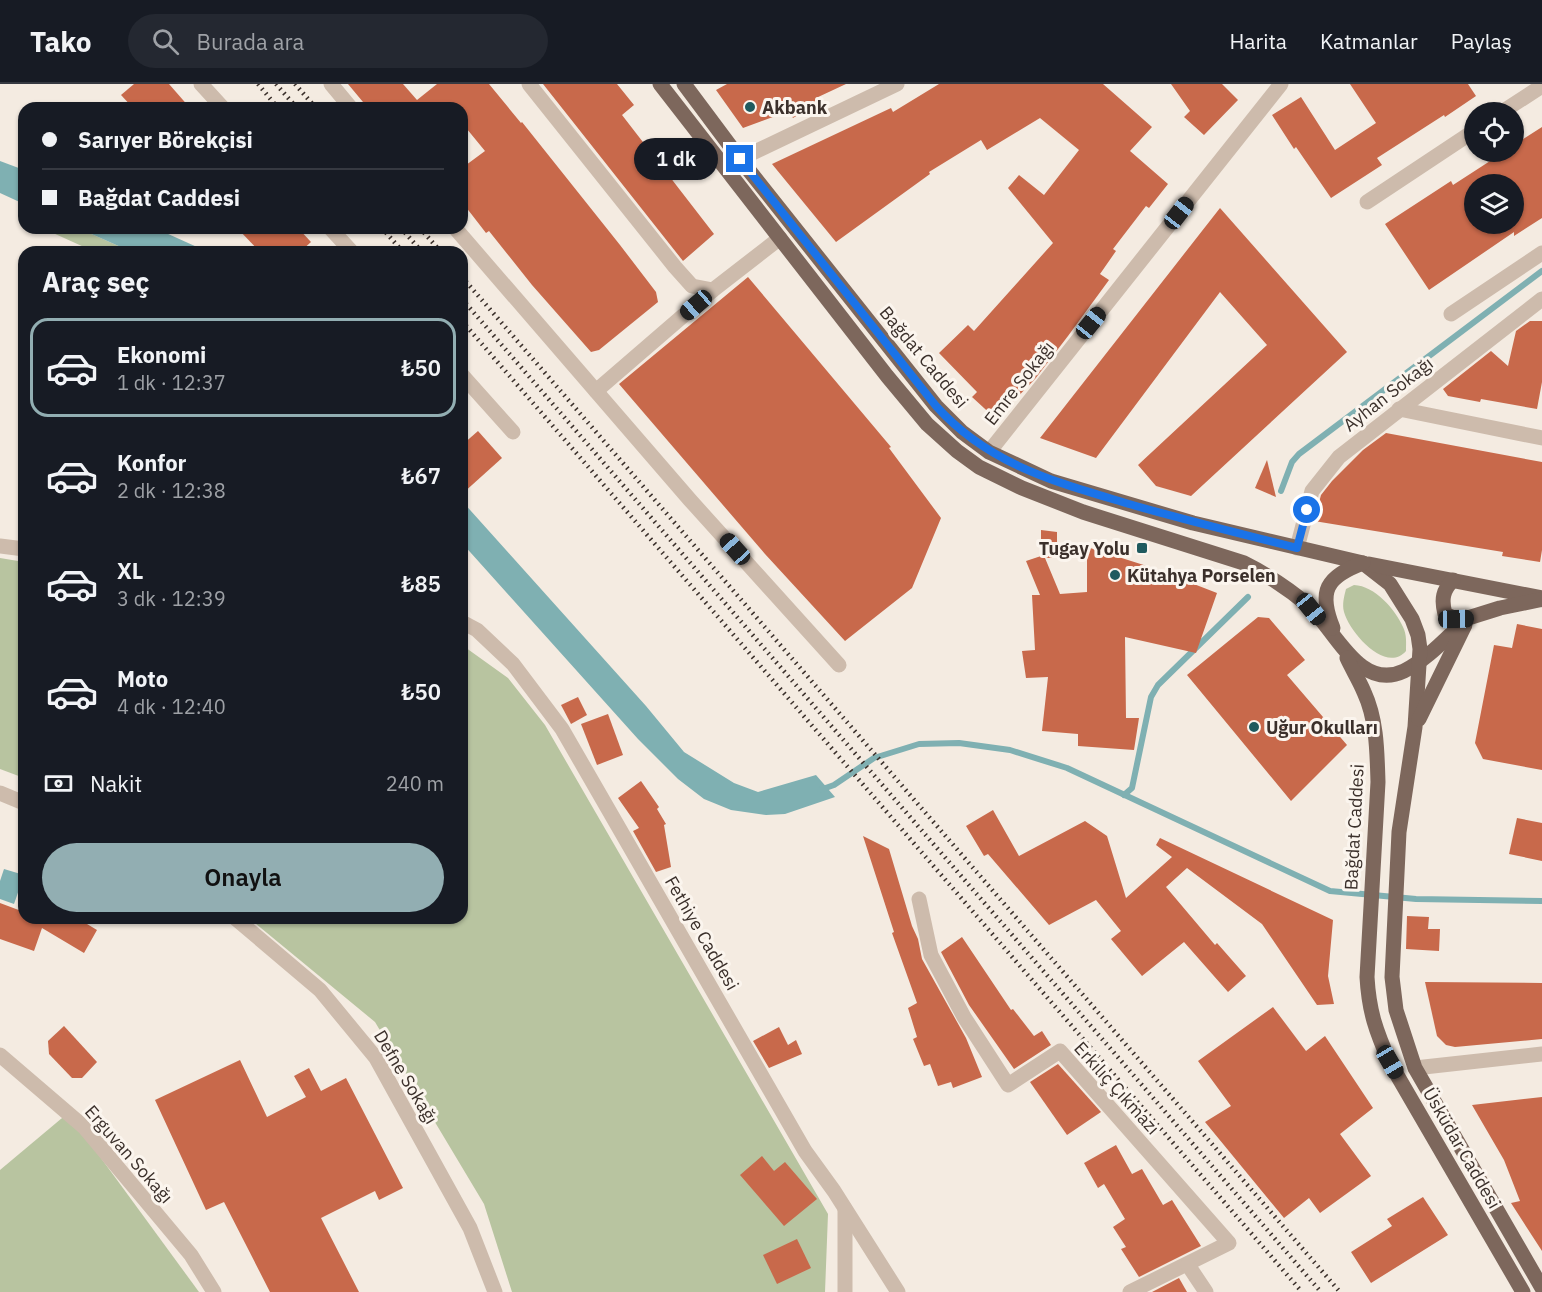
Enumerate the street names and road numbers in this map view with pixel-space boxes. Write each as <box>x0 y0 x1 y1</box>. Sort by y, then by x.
street label: Bağdat Caddesi <box>875 301 973 413</box>
street label: Emre Sokağı <box>979 336 1059 430</box>
street label: Ayhan Sokağı <box>1338 352 1438 436</box>
street label: Bağdat Caddesi <box>1339 763 1369 891</box>
street label: Fethiye Caddesi <box>660 872 744 994</box>
street label: Defne Sokağı <box>369 1026 443 1128</box>
street label: Erkılıç Çıkmazı <box>1069 1037 1165 1139</box>
street label: Üsküdar Caddesi <box>1418 1083 1506 1213</box>
street label: Erguvan Sokağı <box>80 1100 178 1208</box>

